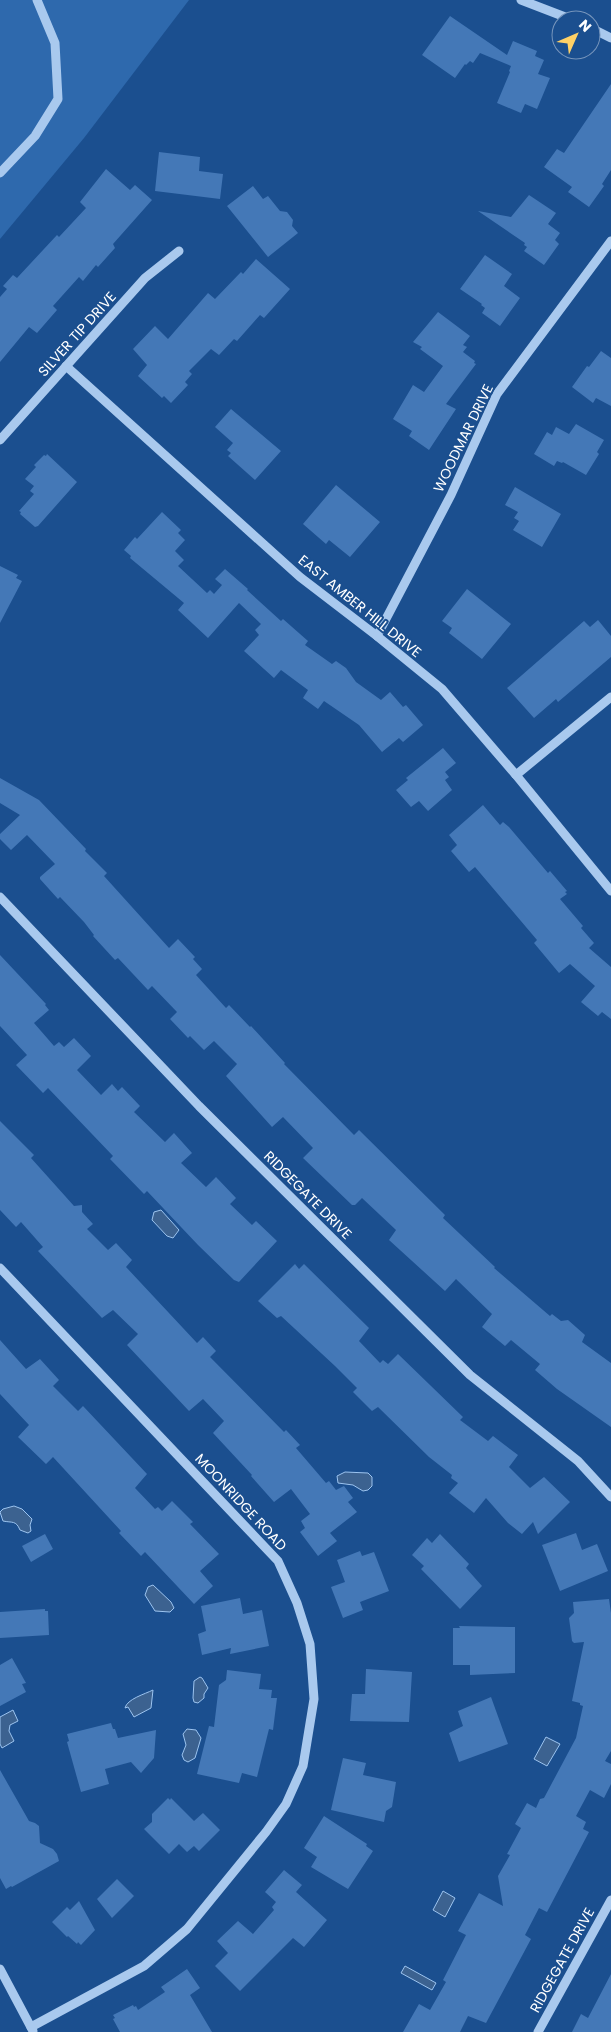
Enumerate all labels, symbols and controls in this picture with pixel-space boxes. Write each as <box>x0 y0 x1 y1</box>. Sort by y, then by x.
north arrow <box>551 10 601 60</box>
text: N <box>574 15 596 37</box>
street label: SILVER TIP DRIVE <box>33 287 121 381</box>
street label: WOODMAR DRIVE <box>428 381 498 495</box>
street label: EAST AMBER HILL DRIVE <box>294 550 426 662</box>
street label: RIDGEGATE DRIVE <box>259 1146 357 1244</box>
street label: MOONRIDGE ROAD <box>191 1449 291 1555</box>
street label: RIDGEGATE DRIVE <box>525 1904 599 2016</box>

